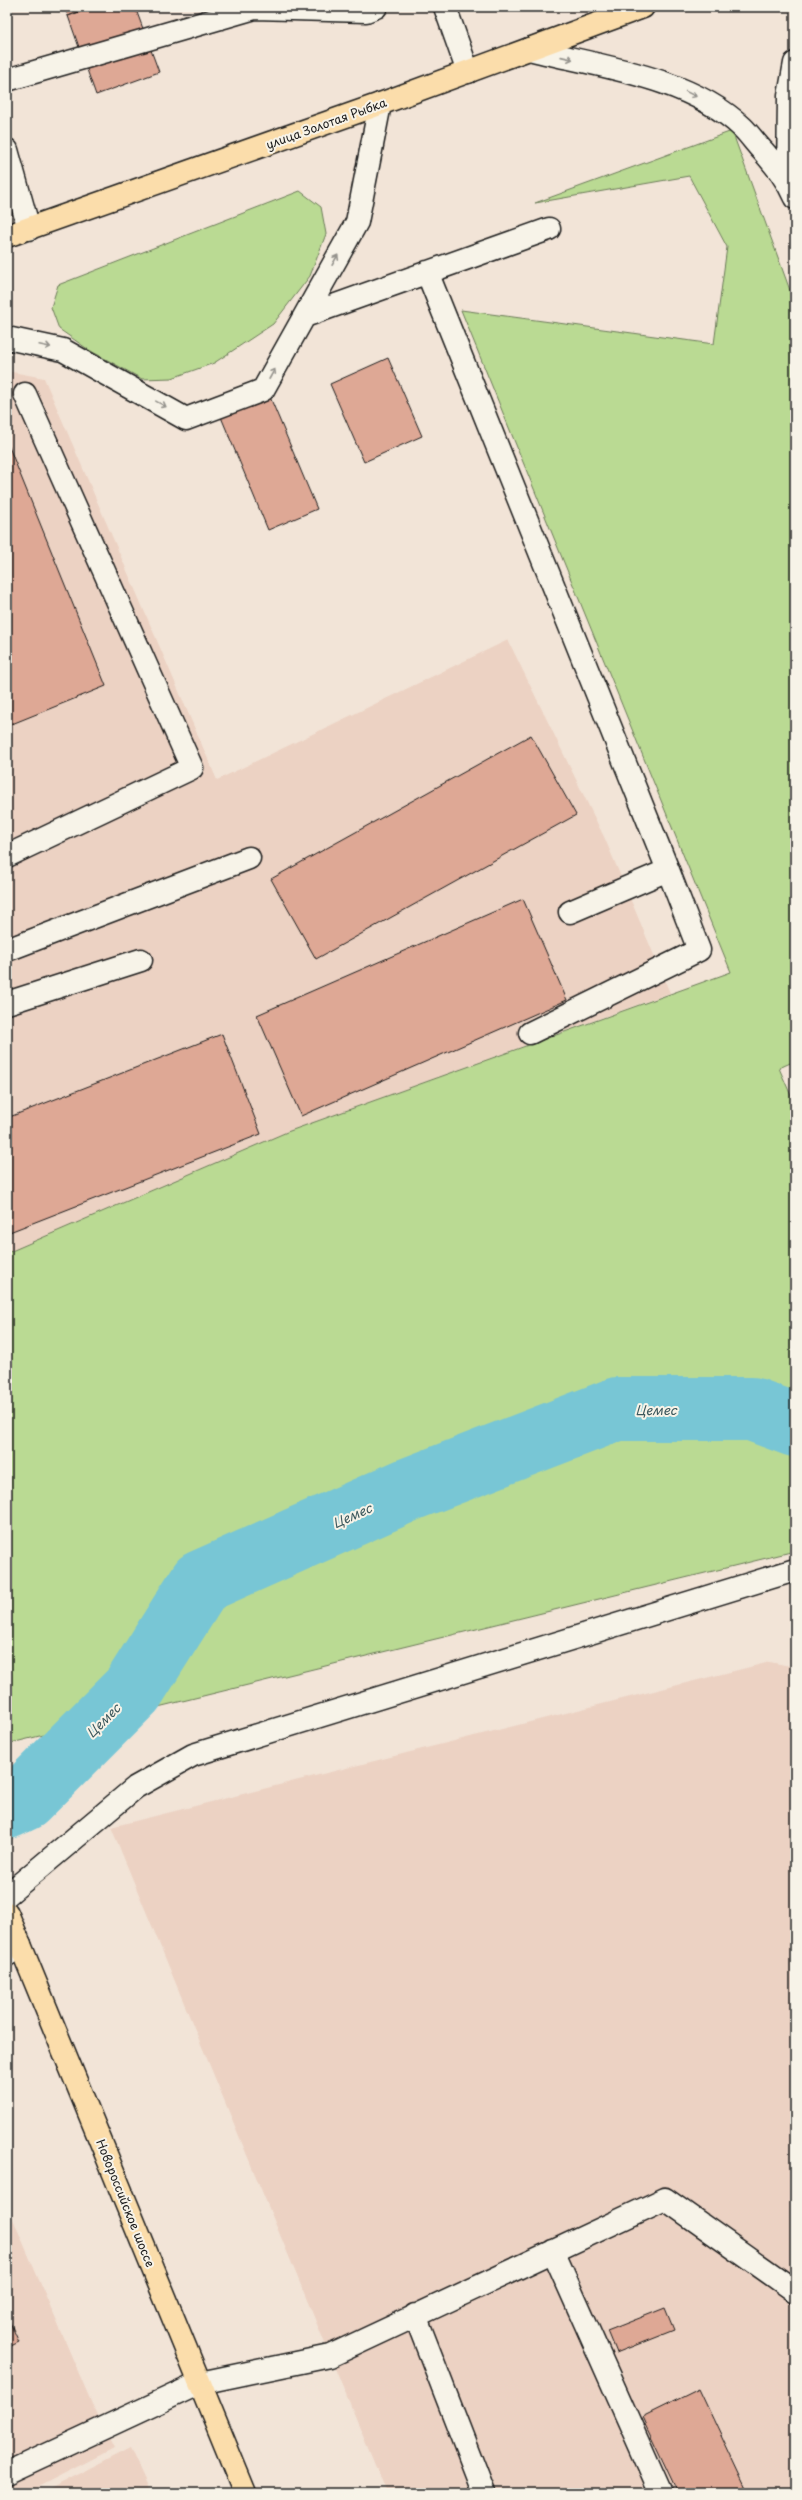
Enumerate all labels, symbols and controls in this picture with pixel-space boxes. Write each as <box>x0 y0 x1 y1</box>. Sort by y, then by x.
one-way arrow <box>560 55 573 63</box>
one-way arrow <box>685 91 697 98</box>
street label: улица Золотая Рыбка <box>263 93 389 153</box>
one-way arrow <box>332 254 340 266</box>
one-way arrow <box>38 343 51 351</box>
one-way arrow <box>269 368 277 380</box>
one-way arrow <box>155 401 167 409</box>
water label: Цемес <box>635 1400 678 1419</box>
water label: Цемес <box>329 1497 376 1532</box>
water label: Цемес <box>82 1698 125 1741</box>
street label: Новороссийское шоссе <box>92 2136 160 2270</box>

